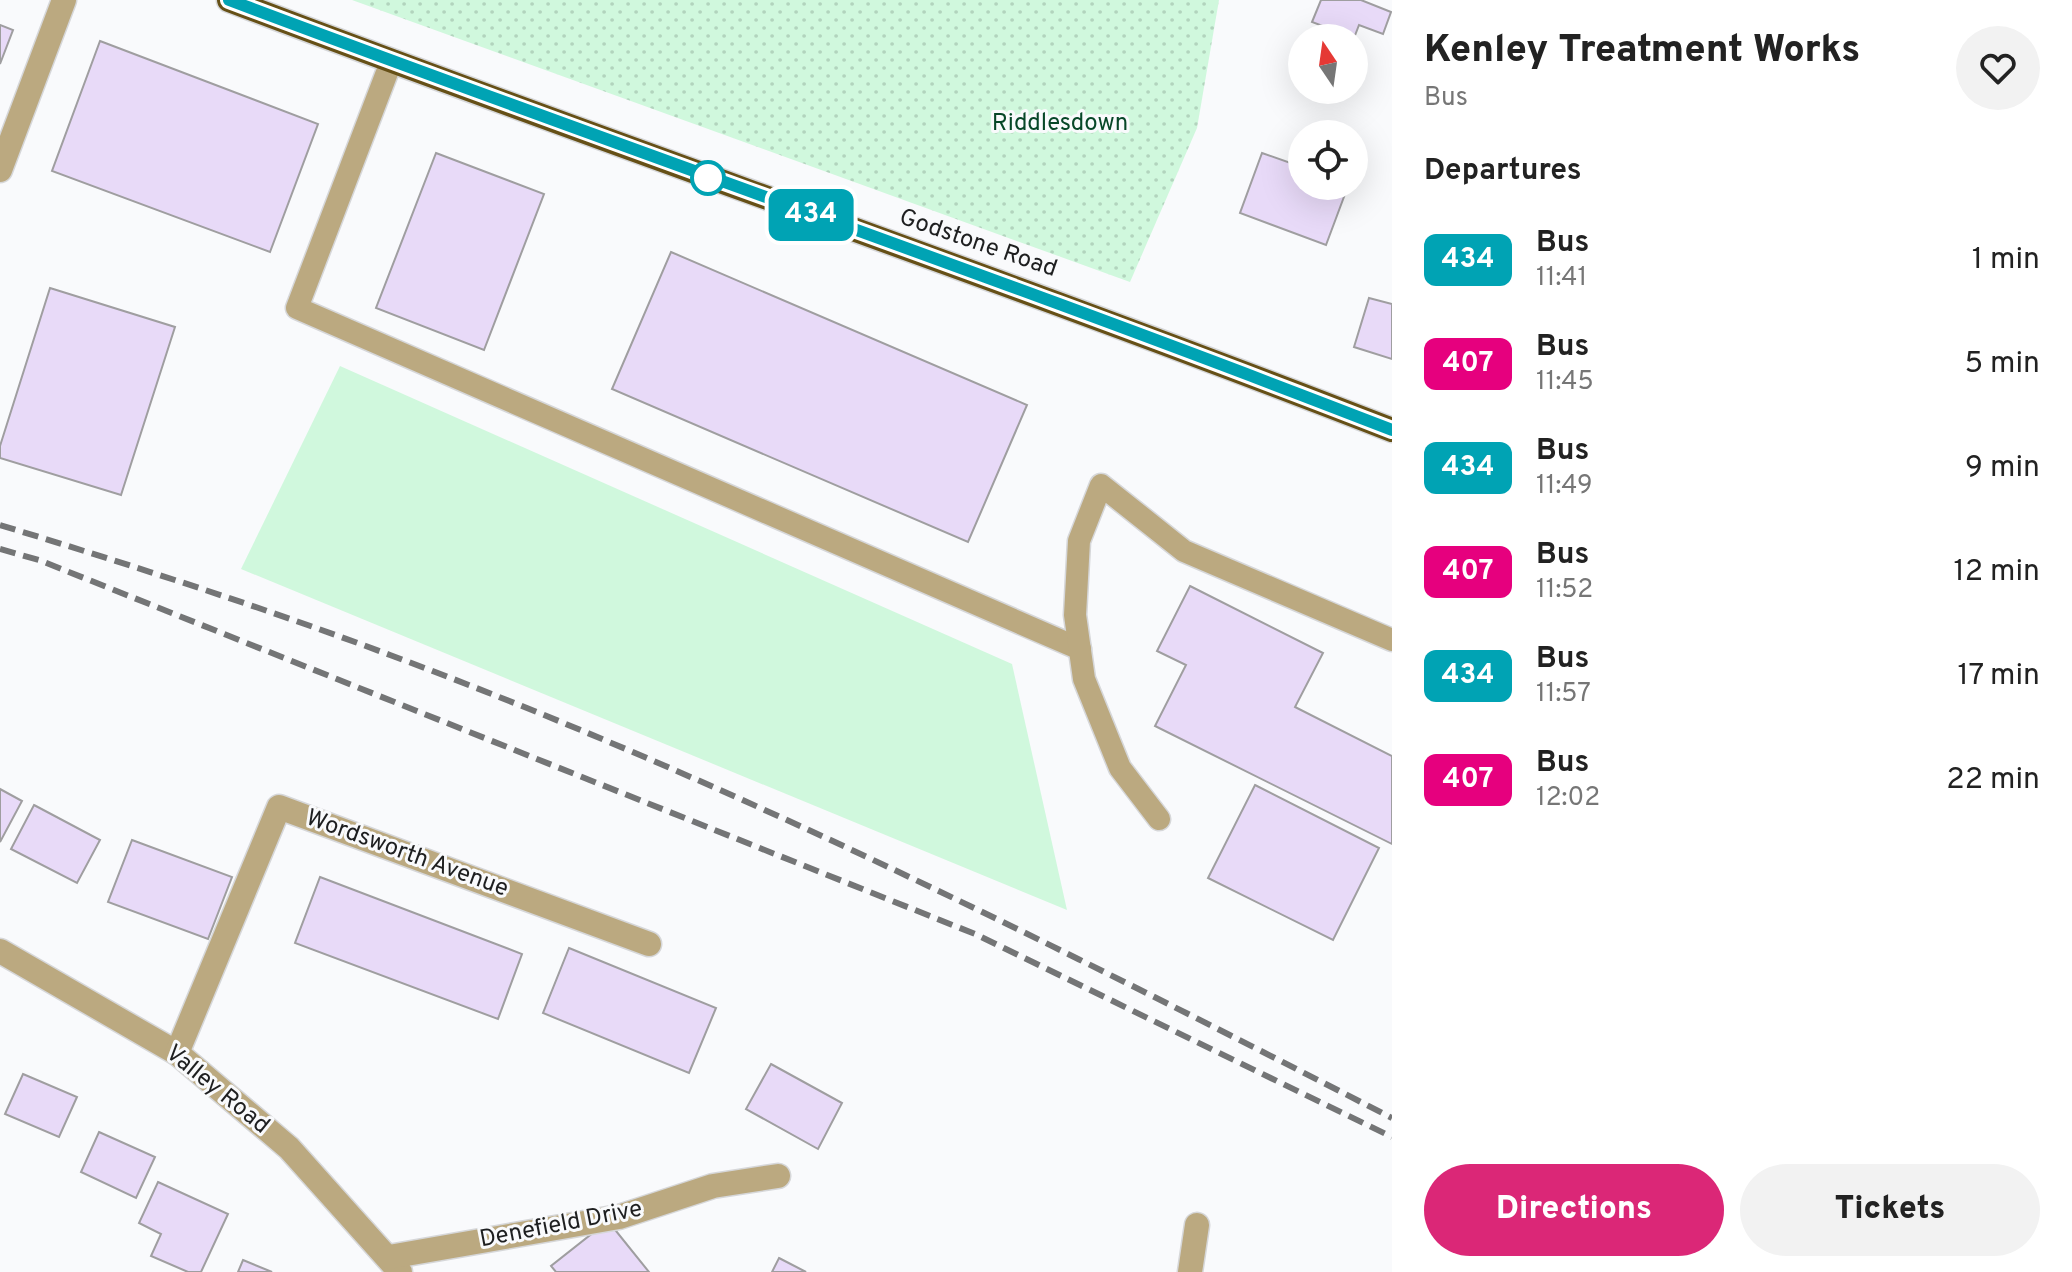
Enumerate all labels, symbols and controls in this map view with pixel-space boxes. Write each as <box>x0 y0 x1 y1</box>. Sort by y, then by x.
north arrow <box>1288 24 1368 104</box>
map controls <box>1288 24 1368 200</box>
button: heart <box>1956 26 2040 110</box>
text: Kenley Treatment Works <box>1424 27 1860 76</box>
text: Bus <box>1424 82 1468 115</box>
park label: Riddlesdown <box>992 109 1128 139</box>
button: locate <box>1288 120 1368 200</box>
text: Departures <box>1424 153 1582 190</box>
unlabelled marker <box>691 161 725 195</box>
line badge: 434 <box>765 189 857 241</box>
text: 434 <box>785 197 837 233</box>
street label: Godstone Road <box>895 203 1061 285</box>
text: Bus <box>1536 225 1589 262</box>
text: 434 <box>1442 242 1494 278</box>
text: 1 min <box>1972 242 2040 279</box>
text: 11:41 <box>1536 262 1587 295</box>
text: Bus <box>1536 329 1589 366</box>
text: 407 <box>1443 346 1493 382</box>
text: 5 min <box>1964 346 2040 383</box>
text: 11:45 <box>1536 366 1594 399</box>
text: Bus <box>1536 433 1589 470</box>
text: 434 <box>1442 450 1494 486</box>
text: 9 min <box>1965 450 2040 487</box>
text: 11:49 <box>1536 470 1593 503</box>
text: Bus <box>1536 537 1589 574</box>
text: 407 <box>1443 554 1493 590</box>
text: 12 min <box>1953 554 2040 591</box>
text: 11:52 <box>1536 574 1593 607</box>
text: Bus <box>1536 641 1589 678</box>
text: 434 <box>1442 658 1494 694</box>
text: 17 min <box>1957 658 2040 695</box>
text: 11:57 <box>1536 678 1591 711</box>
text: Bus <box>1536 745 1589 782</box>
text: 407 <box>1443 762 1493 798</box>
text: 22 min <box>1946 762 2040 799</box>
text: 12:02 <box>1536 782 1600 815</box>
street label: Wordsworth Avenue <box>302 803 512 905</box>
street label: Valley Road <box>159 1039 275 1141</box>
button: Directions <box>1424 1164 1724 1256</box>
button: Tickets <box>1740 1164 2040 1256</box>
street label: Denefield Drive <box>477 1195 645 1255</box>

